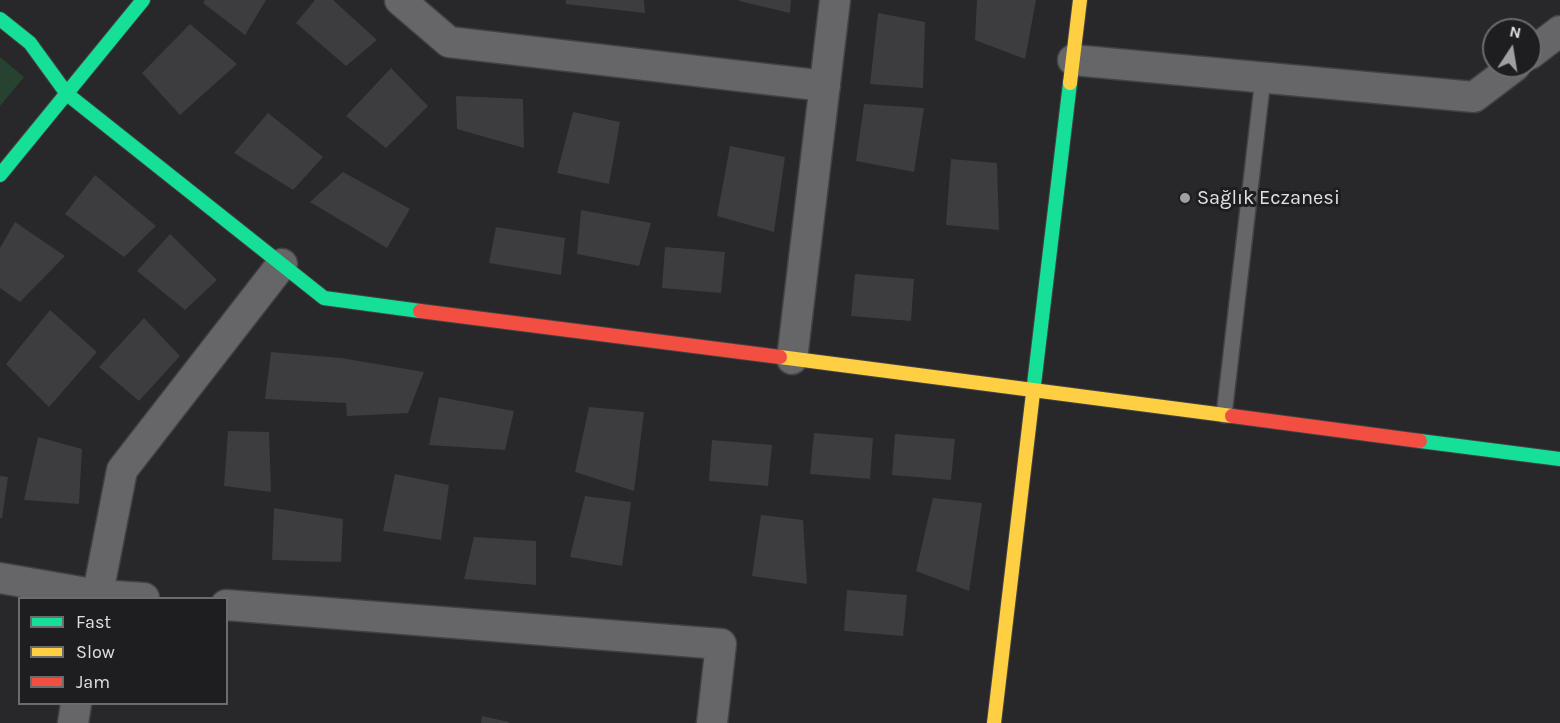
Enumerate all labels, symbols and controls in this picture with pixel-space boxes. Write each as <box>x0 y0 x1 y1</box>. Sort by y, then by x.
north arrow <box>1482 18 1542 78</box>
text: N <box>1508 21 1523 42</box>
place label: Sağlık Eczanesi <box>1197 186 1340 210</box>
marker: Sağlık Eczanesi <box>1178 191 1192 205</box>
legend <box>18 597 228 705</box>
text: Fast <box>76 611 111 633</box>
text: Slow <box>76 641 115 663</box>
text: Jam <box>76 671 110 693</box>

